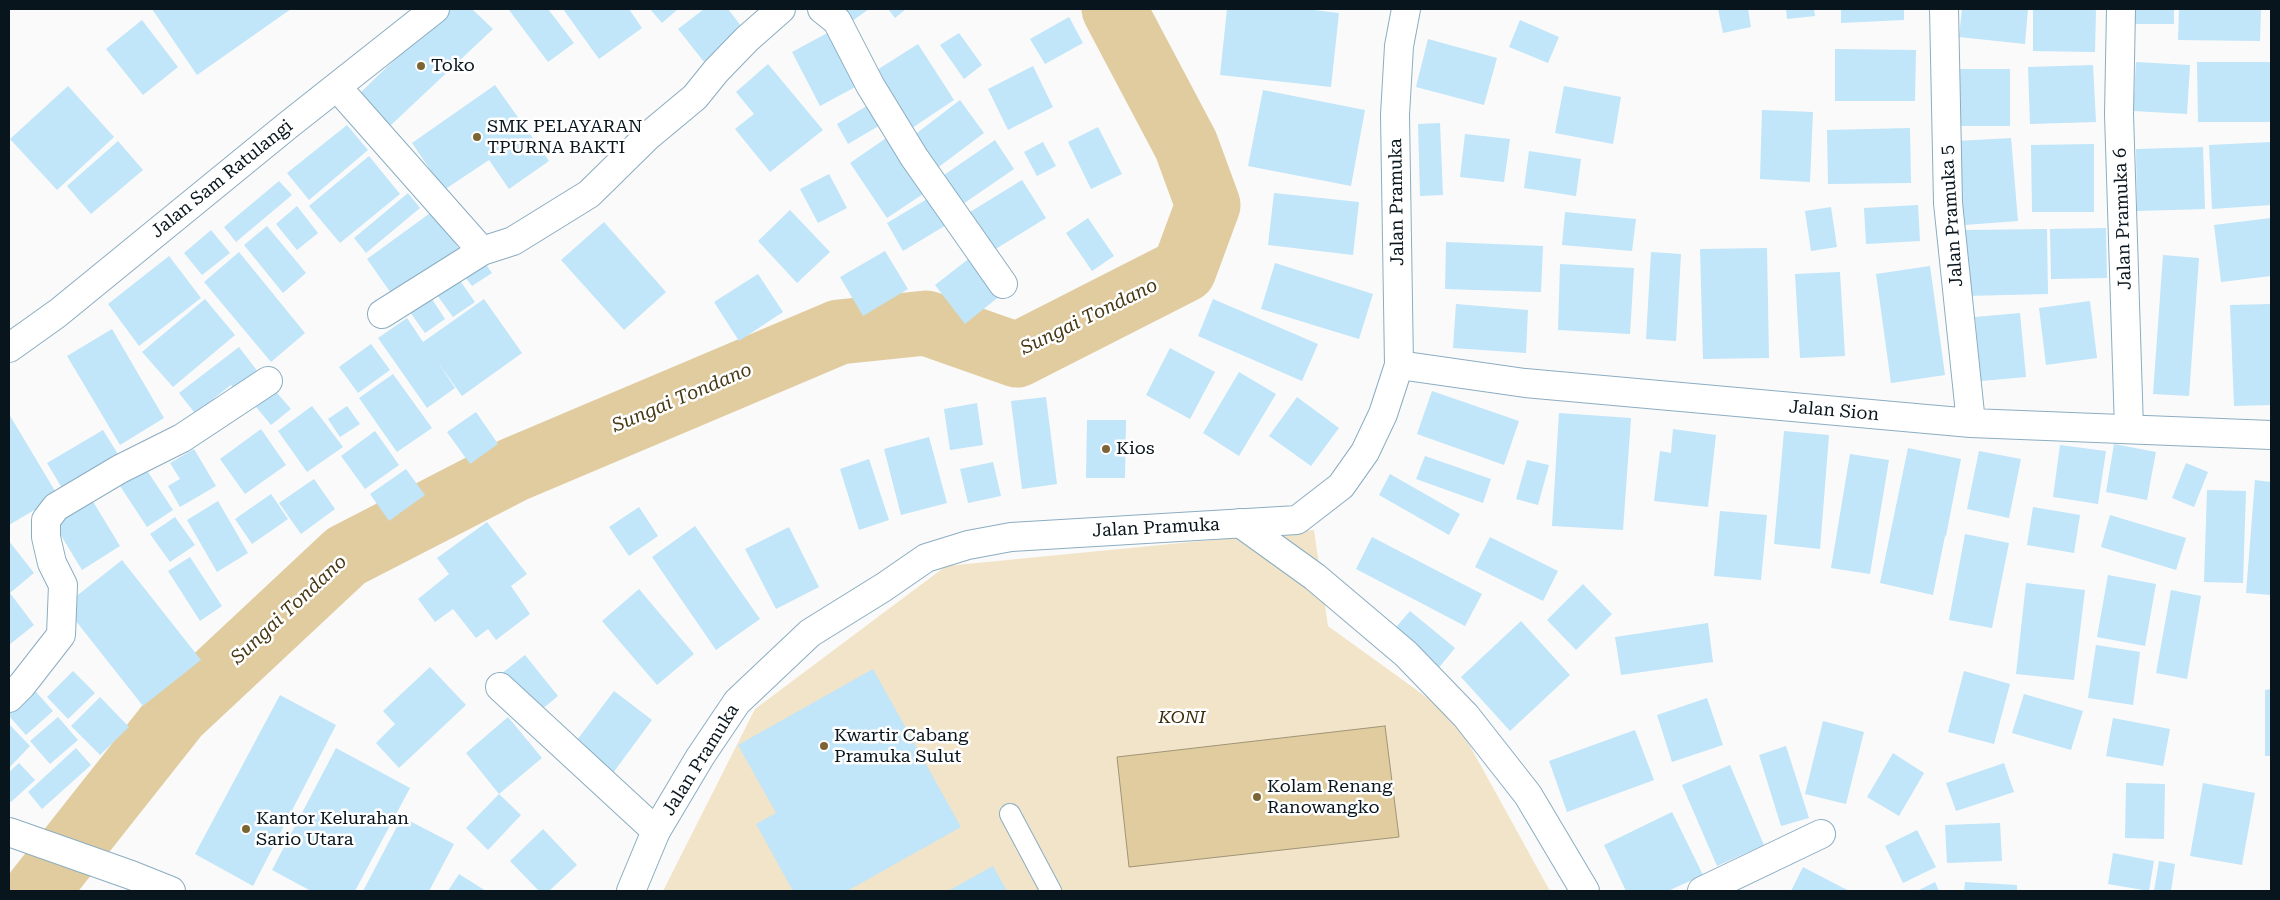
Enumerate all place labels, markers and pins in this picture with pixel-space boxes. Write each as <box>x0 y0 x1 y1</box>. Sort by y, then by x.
place label: Toko <box>431 55 475 77</box>
marker: Toko <box>415 60 427 72</box>
place label: SMK PELAYARAN TPURNA BAKTI <box>487 116 642 158</box>
marker: SMK PELAYARAN TPURNA BAKTI <box>471 131 483 143</box>
place label: Kios <box>1116 438 1154 460</box>
marker: Kios <box>1100 443 1112 455</box>
place label: Kwartir Cabang Pramuka Sulut <box>834 725 969 768</box>
marker: Kwartir Cabang Pramuka Sulut <box>818 740 830 752</box>
place label: Kolam Renang Ranowangko <box>1267 776 1392 819</box>
marker: Kolam Renang Ranowangko <box>1251 791 1263 803</box>
place label: Kantor Kelurahan Sario Utara <box>256 808 409 851</box>
marker: Kantor Kelurahan Sario Utara <box>240 823 252 835</box>

